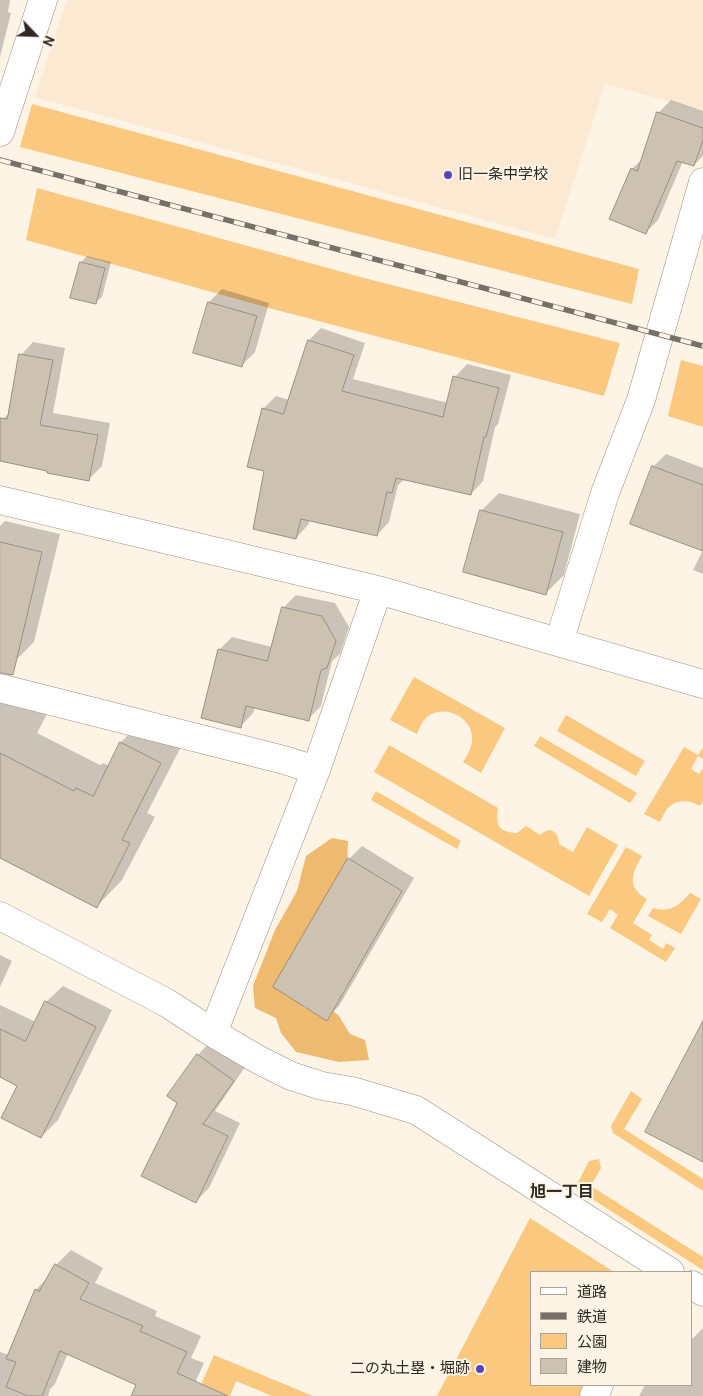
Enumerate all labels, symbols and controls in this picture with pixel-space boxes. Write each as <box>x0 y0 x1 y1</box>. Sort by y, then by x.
north arrow <box>10 10 60 60</box>
text: N <box>38 33 59 49</box>
place label: 旧一条中学校 <box>458 166 548 184</box>
marker: 旧一条中学校 <box>442 169 454 181</box>
district label: 旭一丁目 <box>530 1182 594 1202</box>
legend <box>530 1271 693 1386</box>
text: 道路 <box>577 1283 607 1301</box>
text: 鉄道 <box>577 1308 607 1326</box>
text: 公園 <box>577 1333 607 1351</box>
text: 建物 <box>577 1358 607 1376</box>
place label: 二の丸土塁・堀跡 <box>350 1360 470 1378</box>
marker: 二の丸土塁・堀跡 <box>474 1363 486 1375</box>

